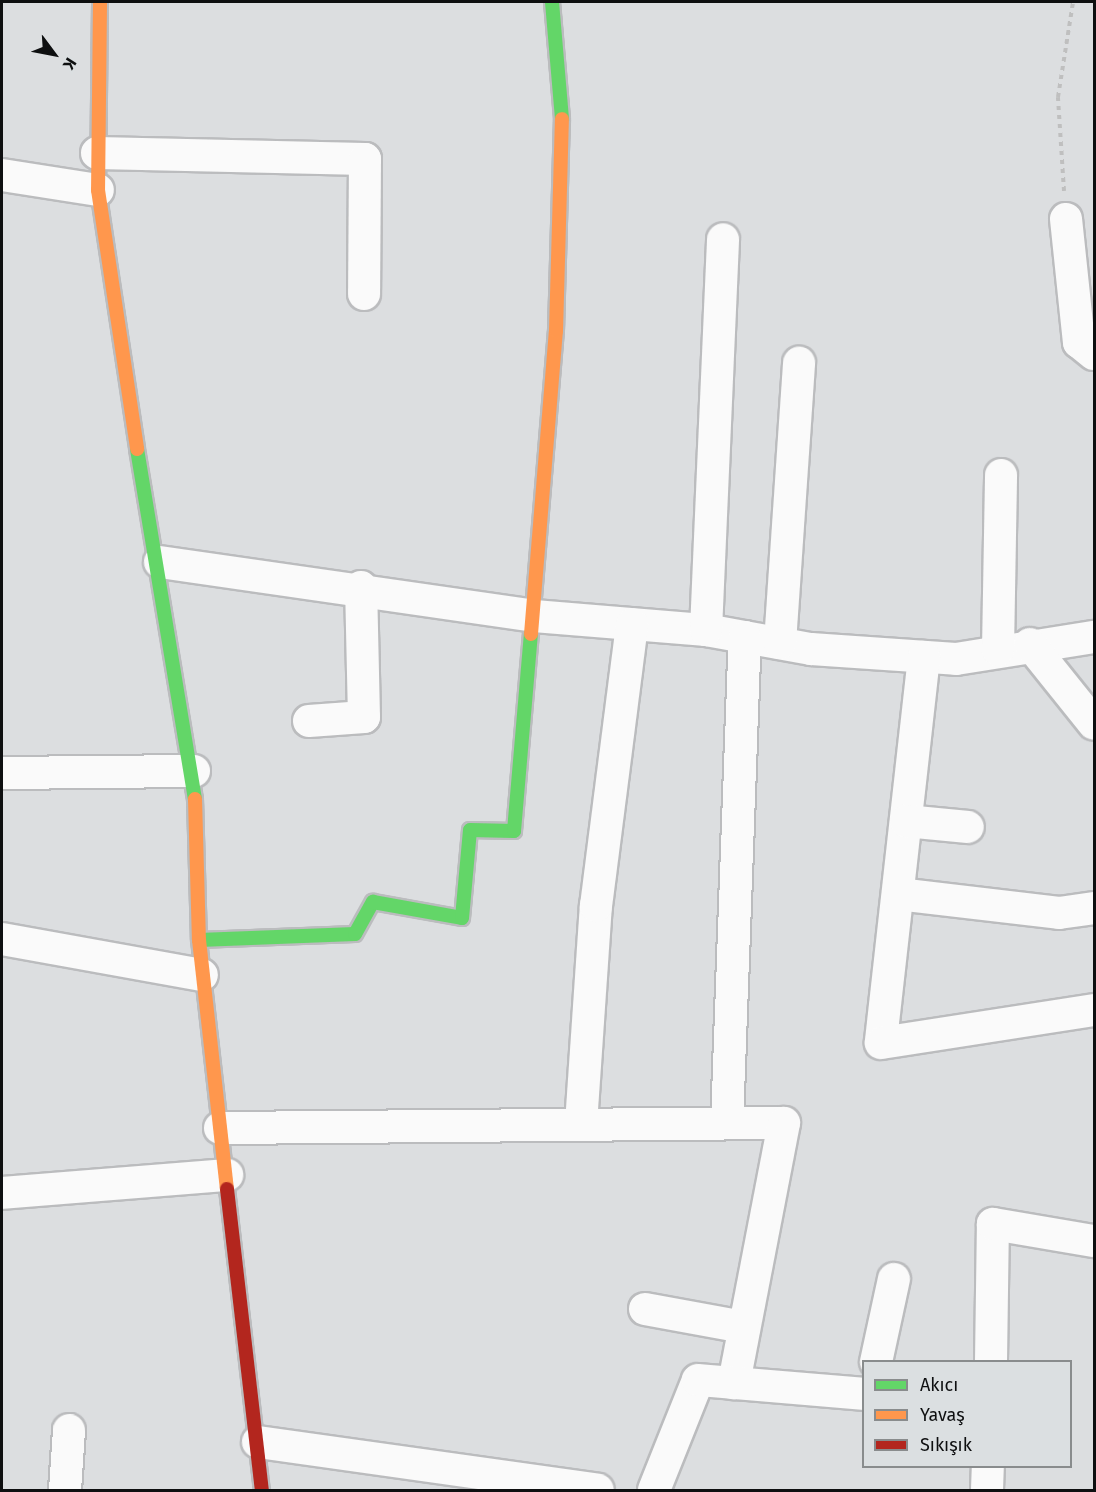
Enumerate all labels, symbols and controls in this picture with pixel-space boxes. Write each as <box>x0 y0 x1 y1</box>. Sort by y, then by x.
north arrow <box>24 24 84 84</box>
text: K <box>59 54 80 73</box>
legend <box>862 1360 1072 1468</box>
text: Akıcı <box>920 1374 958 1396</box>
text: Yavaş <box>920 1404 965 1426</box>
text: Sıkışık <box>920 1434 972 1456</box>

